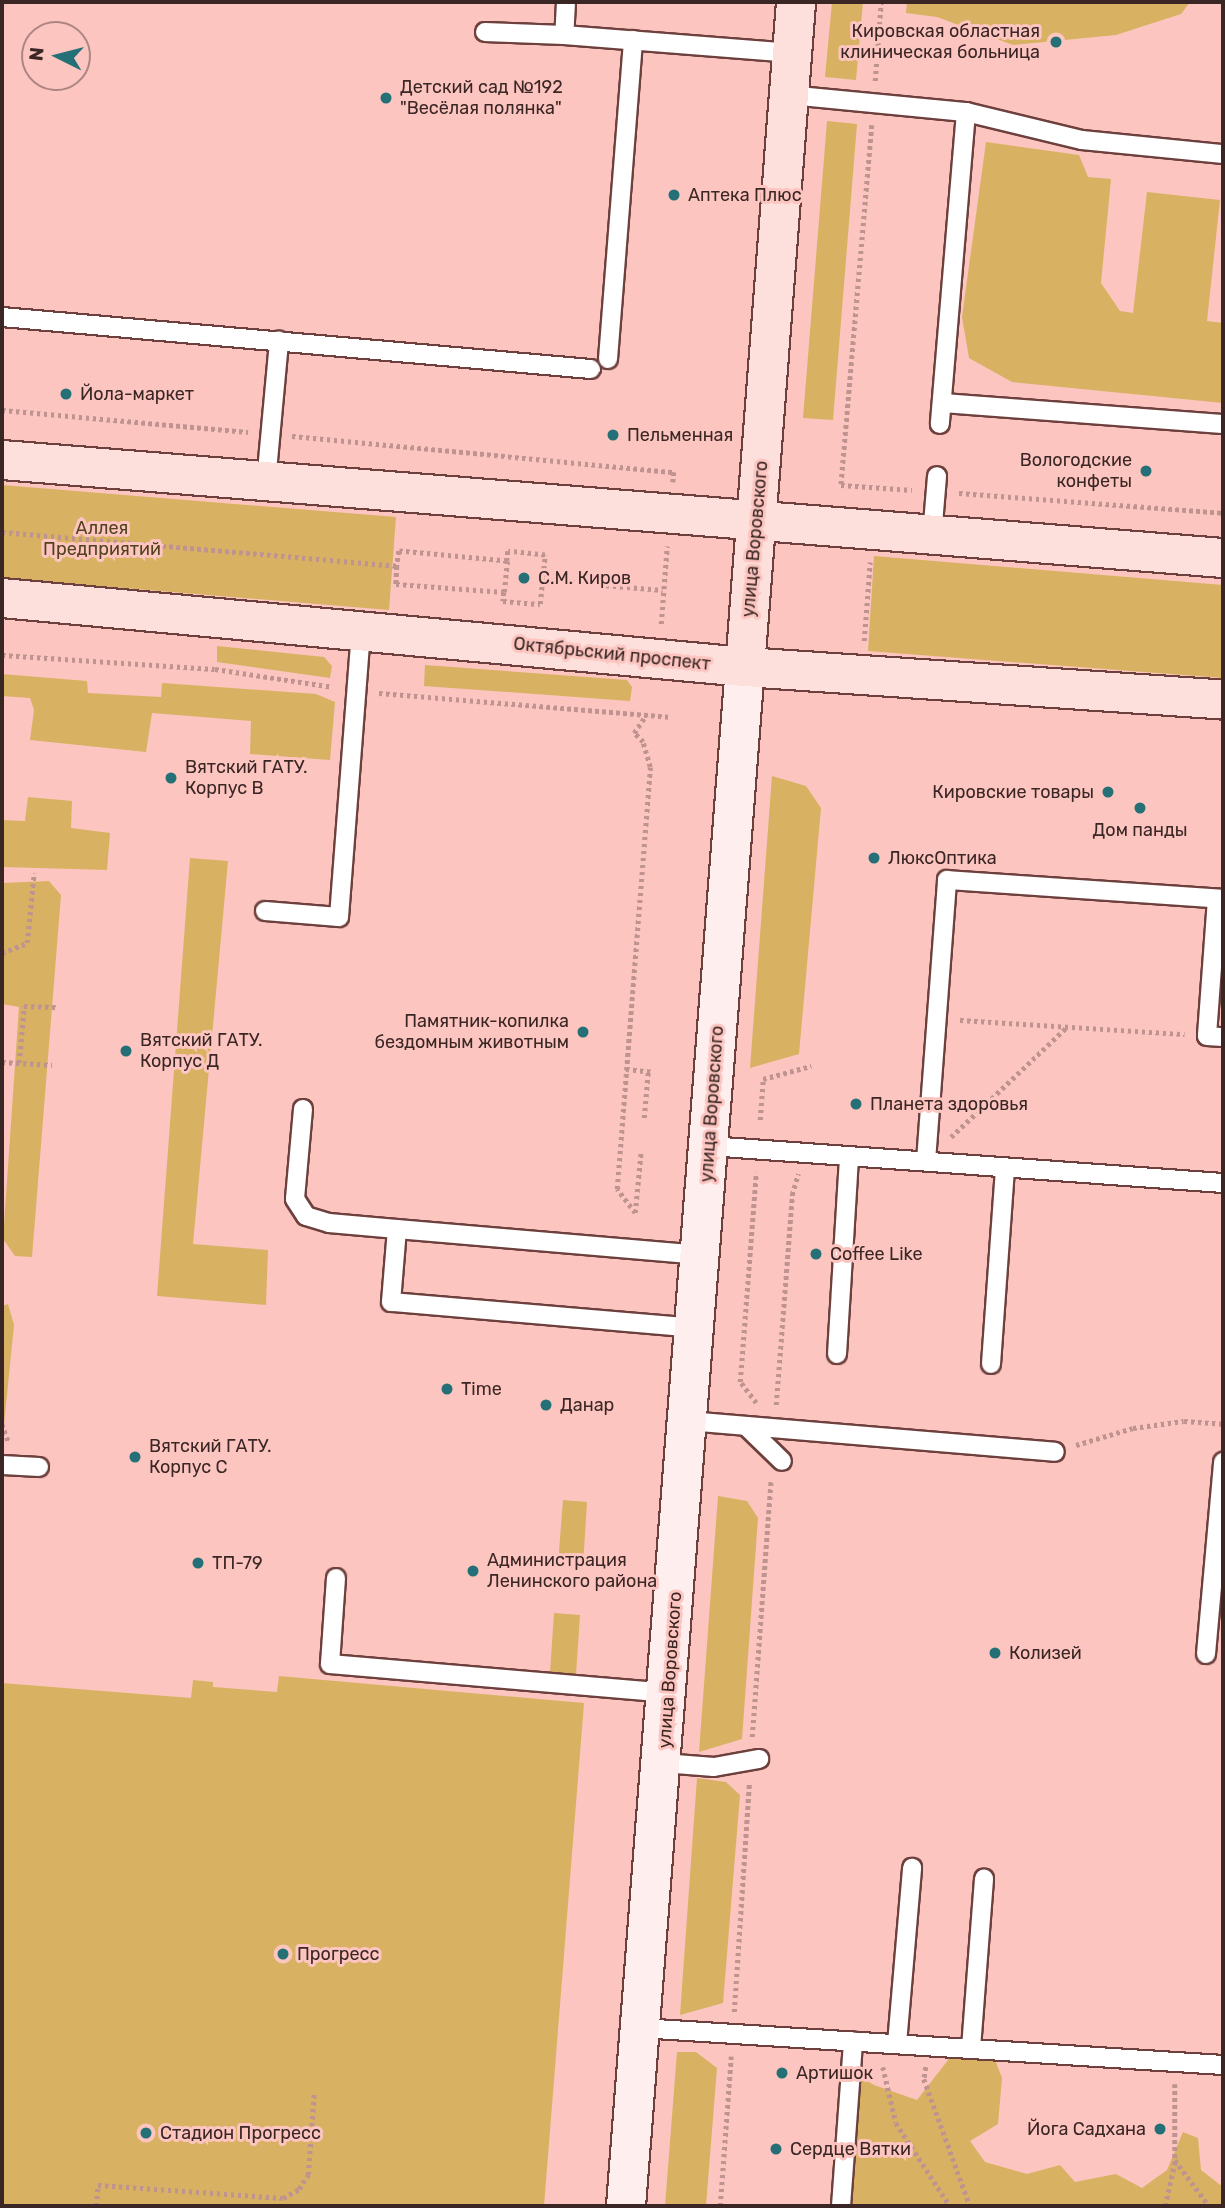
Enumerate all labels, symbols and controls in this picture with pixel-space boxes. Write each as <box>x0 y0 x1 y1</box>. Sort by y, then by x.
north arrow <box>21 21 91 91</box>
place label: Кировская областная клиническая больница <box>840 21 1040 64</box>
marker: Кировская областная клиническая больница <box>1046 32 1066 52</box>
text: N <box>24 46 49 62</box>
place label: Детский сад №192 "Весёлая полянка" <box>400 77 563 119</box>
marker: Детский сад №192 "Весёлая полянка" <box>378 90 394 106</box>
place label: Аптека Плюс <box>688 184 802 206</box>
marker: Аптека Плюс <box>666 187 682 203</box>
place label: Йола-маркет <box>80 383 194 405</box>
marker: Йола-маркет <box>58 386 74 402</box>
place label: Пельменная <box>627 424 733 446</box>
marker: Пельменная <box>605 427 621 443</box>
place label: Вологодские конфеты <box>1020 450 1132 492</box>
street label: улица Воровского <box>737 460 773 618</box>
marker: Вологодские конфеты <box>1138 463 1154 479</box>
park label: Аллея Предприятий <box>43 518 161 560</box>
place label: С.М. Киров <box>538 567 631 589</box>
marker: С.М. Киров <box>516 570 532 586</box>
street label: Октябрьский проспект <box>512 633 712 675</box>
place label: Вятский ГАТУ. Корпус В <box>185 757 308 800</box>
marker: Вятский ГАТУ. Корпус В <box>163 770 179 786</box>
place label: Кировские товары <box>932 781 1094 803</box>
marker: Кировские товары <box>1100 784 1116 800</box>
marker: Дом панды <box>1132 800 1148 816</box>
place label: Дом панды <box>1093 819 1187 841</box>
place label: ЛюксОптика <box>888 847 997 869</box>
marker: ЛюксОптика <box>866 850 882 866</box>
place label: Памятник-копилка бездомным животным <box>374 1011 569 1054</box>
marker: Памятник-копилка бездомным животным <box>575 1024 591 1040</box>
street label: улица Воровского <box>696 1025 728 1183</box>
place label: Вятский ГАТУ. Корпус Д <box>140 1030 263 1072</box>
marker: Вятский ГАТУ. Корпус Д <box>118 1043 134 1059</box>
place label: Планета здоровья <box>870 1093 1028 1115</box>
marker: Планета здоровья <box>848 1096 864 1112</box>
place label: Coffee Like <box>830 1243 922 1265</box>
marker: Coffee Like <box>808 1246 824 1262</box>
place label: Time <box>461 1378 502 1400</box>
marker: Time <box>439 1381 455 1397</box>
place label: Данар <box>560 1394 614 1416</box>
marker: Данар <box>538 1397 554 1413</box>
place label: Вятский ГАТУ. Корпус С <box>149 1436 272 1478</box>
marker: Вятский ГАТУ. Корпус С <box>127 1449 143 1465</box>
place label: Администрация Ленинского района <box>487 1550 657 1592</box>
place label: ТП-79 <box>212 1552 263 1574</box>
marker: ТП-79 <box>190 1555 206 1571</box>
marker: Администрация Ленинского района <box>465 1563 481 1579</box>
street label: улица Воровского <box>654 1591 686 1749</box>
place label: Колизей <box>1009 1642 1082 1664</box>
marker: Колизей <box>987 1645 1003 1661</box>
place label: Прогресс <box>297 1943 379 1965</box>
marker: Прогресс <box>275 1946 291 1962</box>
place label: Артишок <box>796 2062 873 2084</box>
marker: Артишок <box>774 2065 790 2081</box>
place label: Йога Садхана <box>1027 2118 1146 2140</box>
marker: Йога Садхана <box>1152 2121 1168 2137</box>
place label: Стадион Прогресс <box>160 2122 321 2144</box>
marker: Стадион Прогресс <box>138 2125 154 2141</box>
place label: Сердце Вятки <box>790 2138 911 2160</box>
marker: Сердце Вятки <box>768 2141 784 2157</box>

